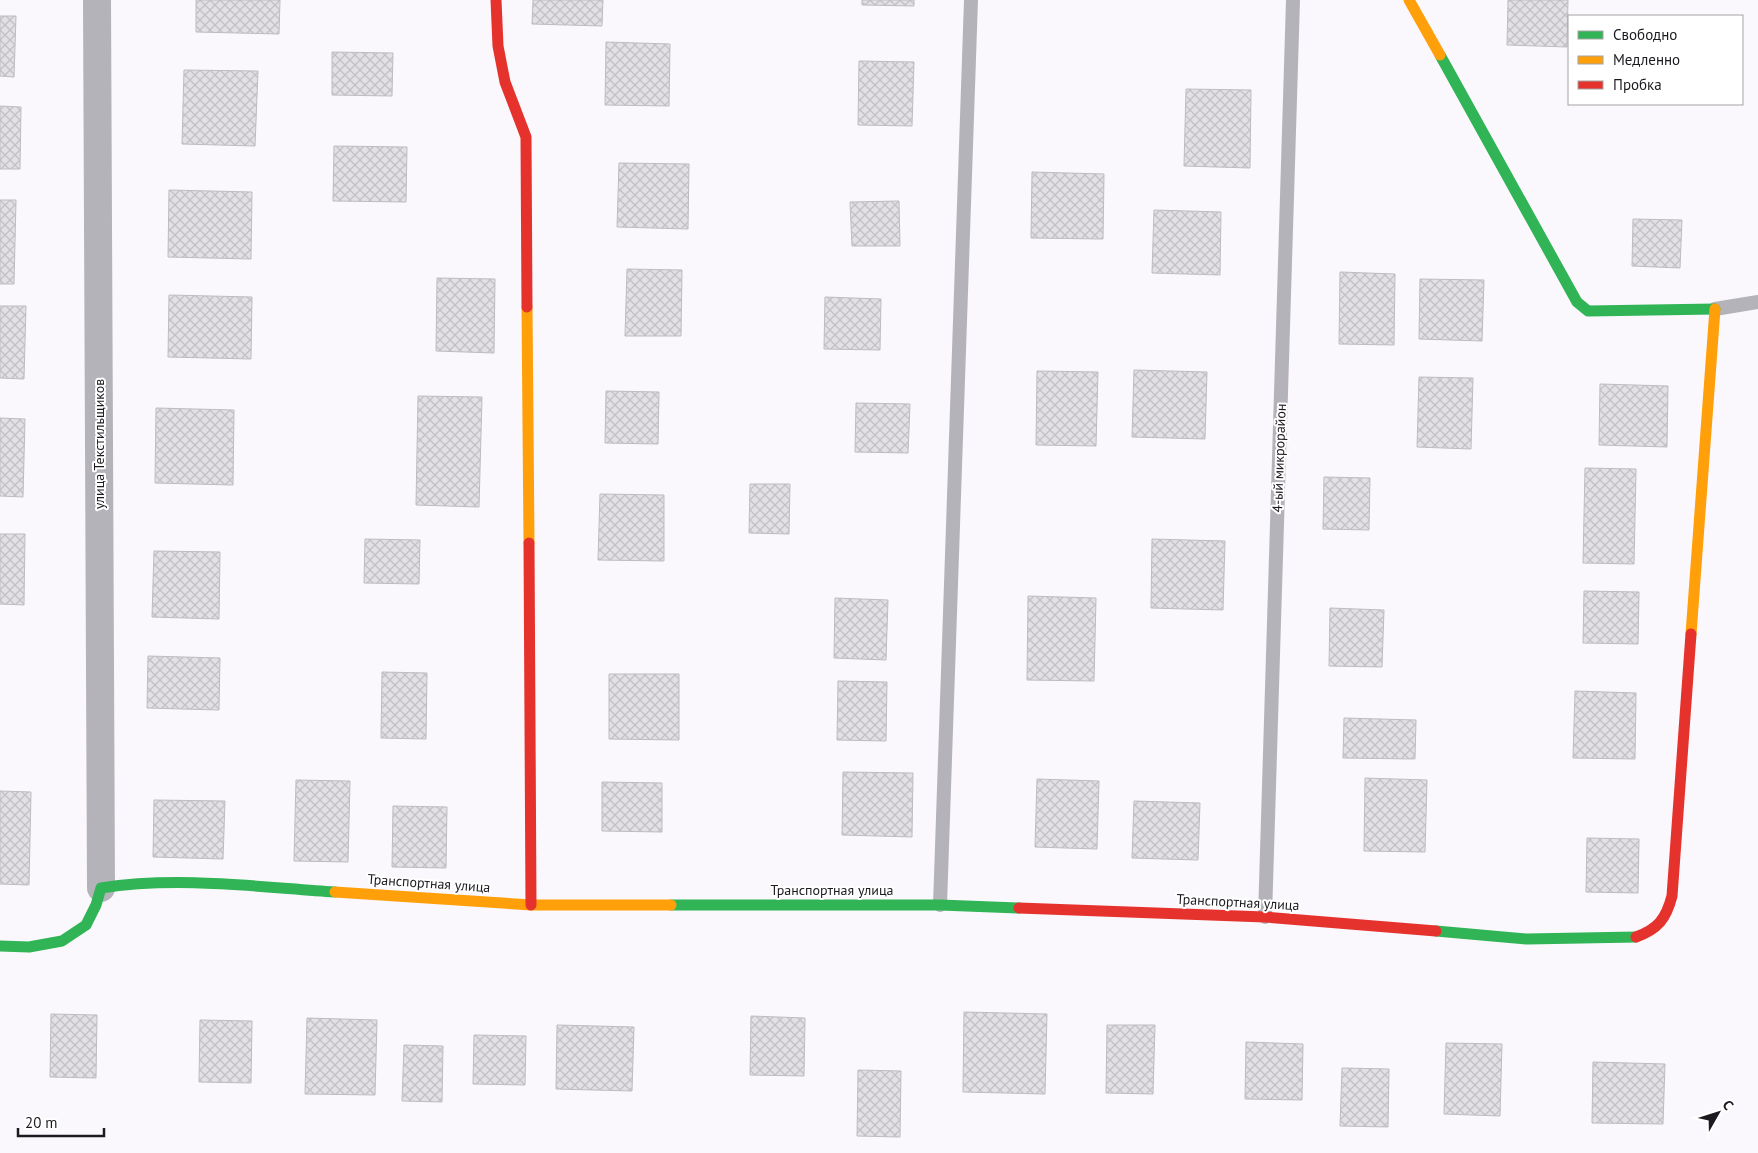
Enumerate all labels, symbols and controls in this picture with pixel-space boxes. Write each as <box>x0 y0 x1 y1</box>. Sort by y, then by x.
legend <box>1568 15 1743 105</box>
text: Свободно <box>1613 25 1677 44</box>
text: Медленно <box>1613 50 1680 69</box>
text: Пробка <box>1613 75 1662 94</box>
street label: улица Текстильщиков <box>90 379 108 509</box>
street label: 4-ый микрорайон <box>1268 403 1290 513</box>
street label: Транспортная улица <box>367 870 491 896</box>
street label: Транспортная улица <box>770 881 894 899</box>
street label: Транспортная улица <box>1176 890 1300 914</box>
north arrow <box>1693 1088 1743 1138</box>
text: С <box>1719 1096 1738 1114</box>
scale bar <box>18 1106 104 1138</box>
text: 20 m <box>25 1113 58 1132</box>

